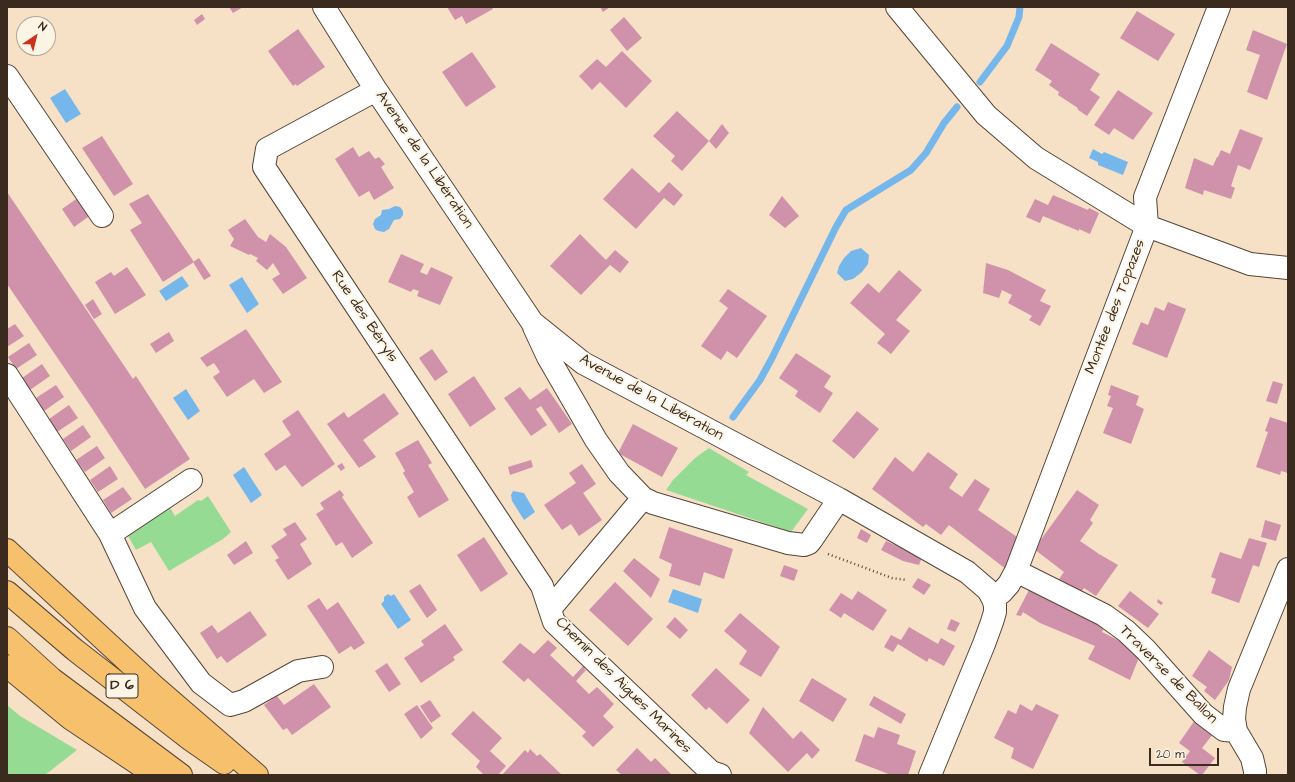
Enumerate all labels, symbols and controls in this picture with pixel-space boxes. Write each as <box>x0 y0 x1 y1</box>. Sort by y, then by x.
north arrow <box>16 16 56 56</box>
text: N <box>35 18 50 35</box>
street label: Avenue de la Libération <box>371 88 477 232</box>
street label: Montée des Topazes <box>1082 237 1150 377</box>
street label: Rue des Béryls <box>327 268 401 366</box>
street label: Avenue de la Libération <box>576 351 726 445</box>
street label: Chemin des Aigues Marines <box>551 614 695 758</box>
street label: Traverse de Ballon <box>1115 622 1221 728</box>
road number: D 6 <box>106 674 138 698</box>
scale bar <box>1151 740 1221 766</box>
text: 20 m <box>1156 746 1185 763</box>

